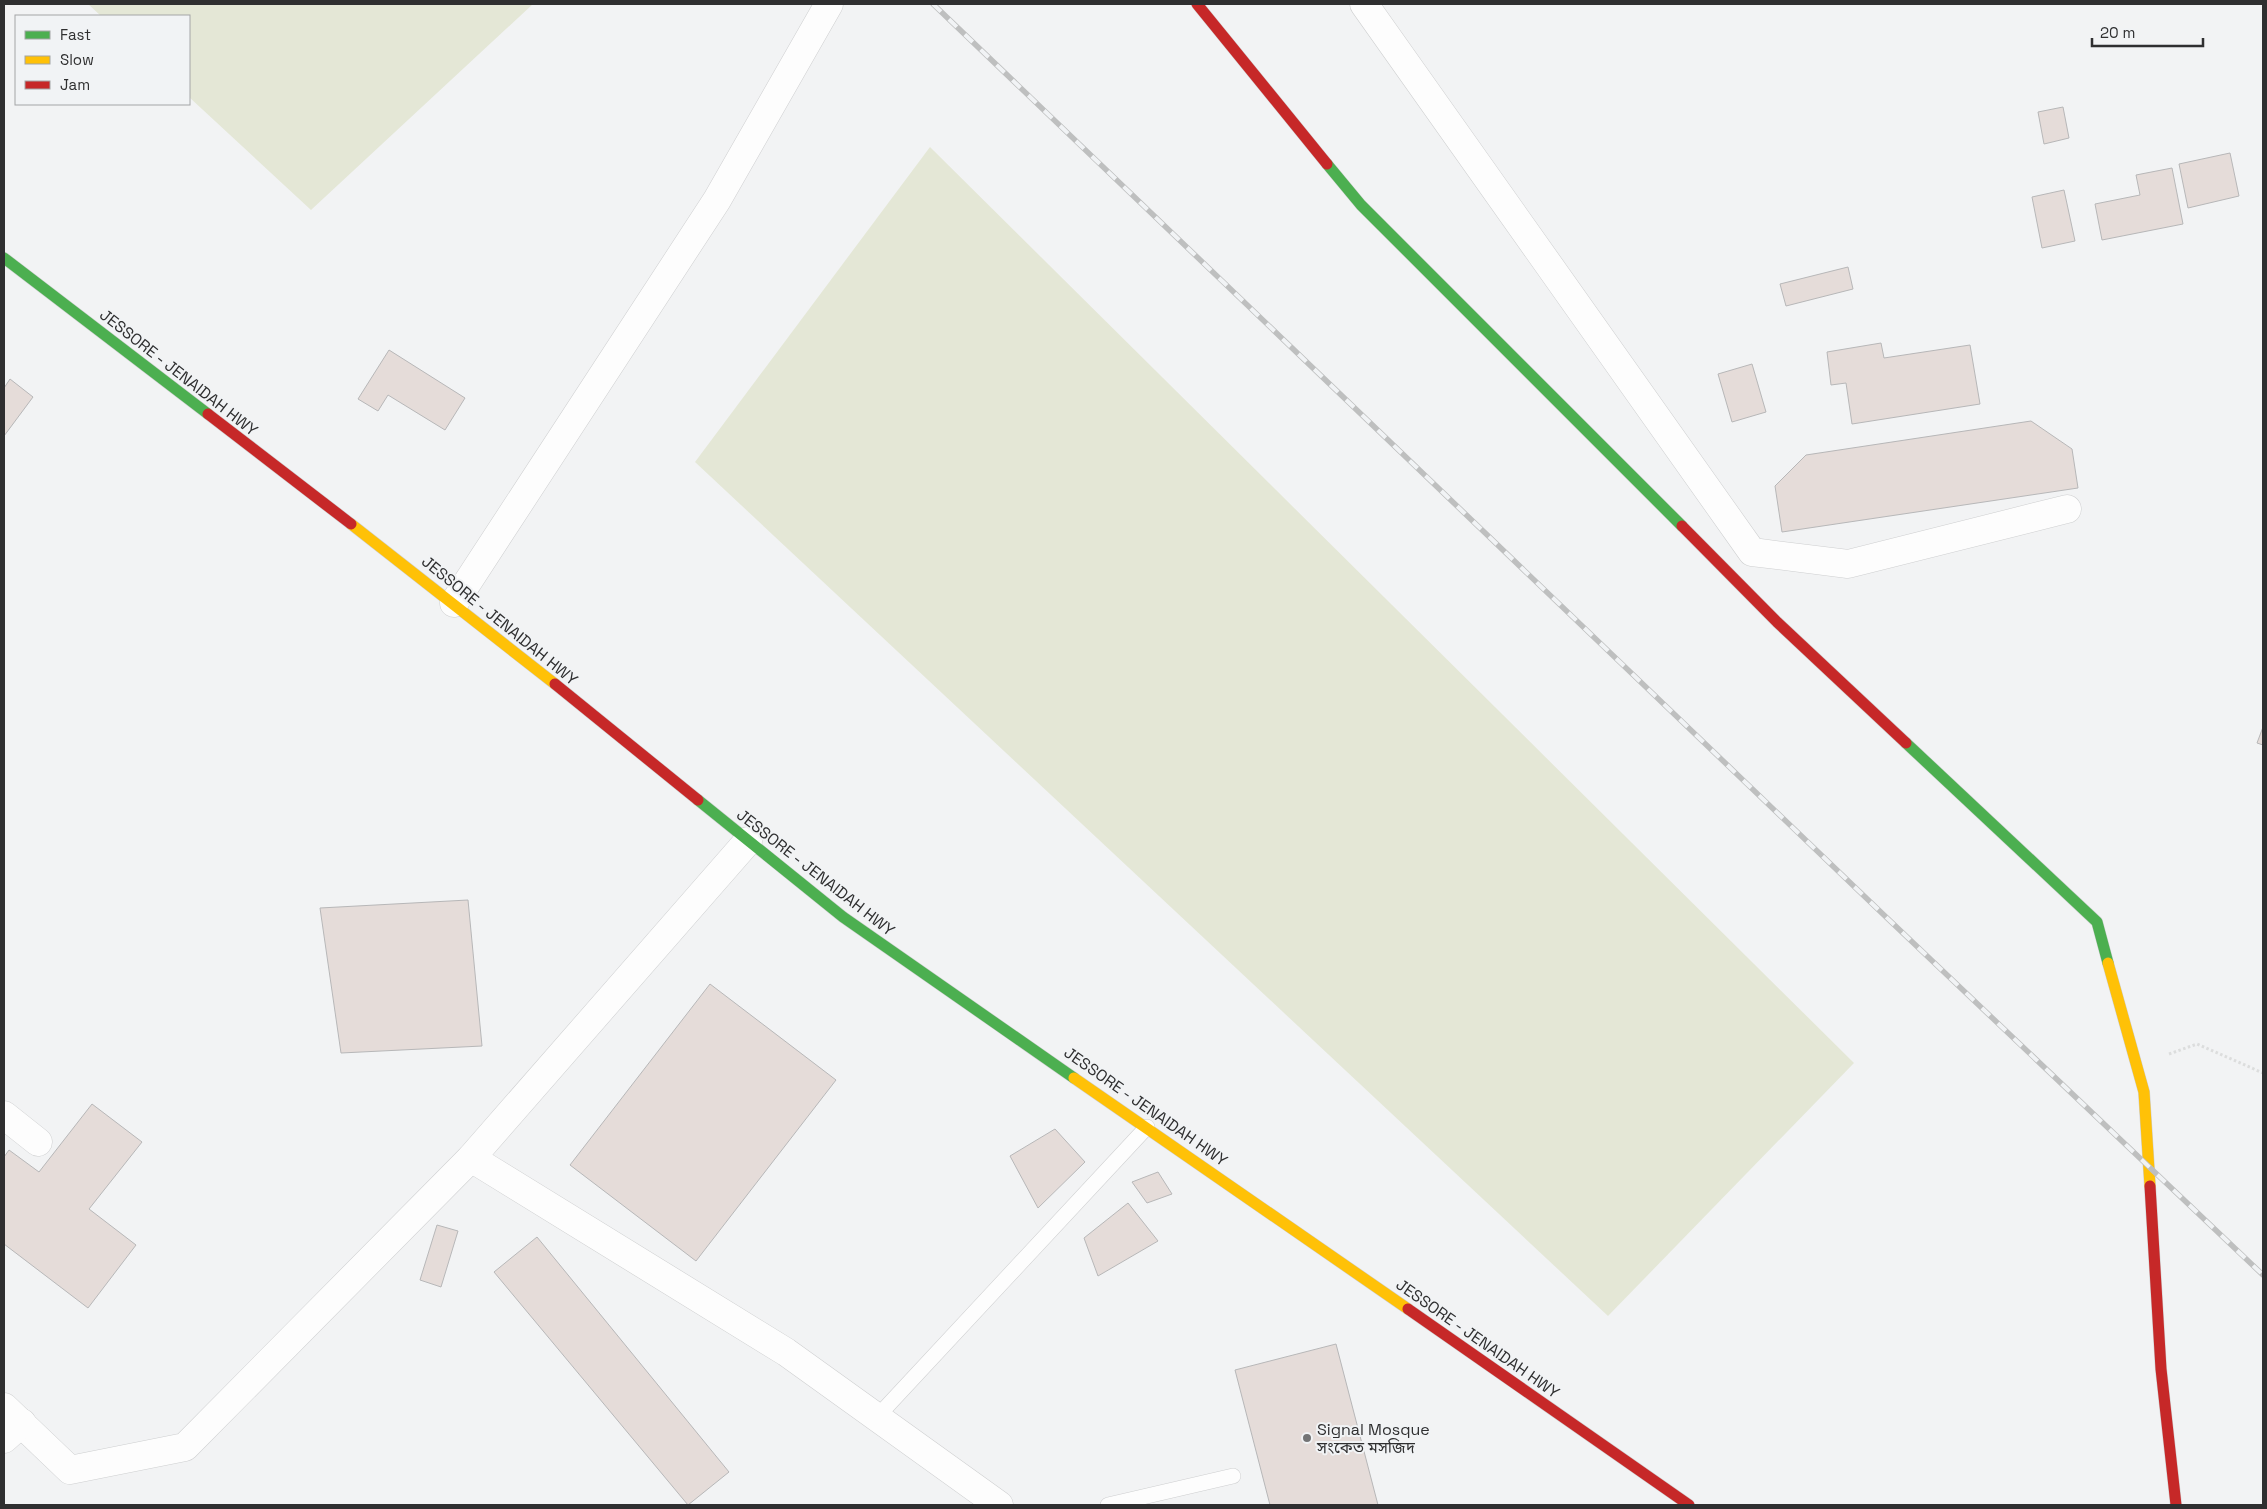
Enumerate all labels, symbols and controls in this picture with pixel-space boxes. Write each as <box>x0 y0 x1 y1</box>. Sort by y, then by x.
legend <box>15 15 190 105</box>
scale bar <box>2092 15 2203 47</box>
text: 20 m <box>2100 23 2135 42</box>
text: Fast <box>60 25 91 44</box>
text: Slow <box>60 50 94 69</box>
text: Jam <box>60 75 90 94</box>
street label: JESSORE - JENAIDAH HWY <box>95 304 262 441</box>
street label: JESSORE - JENAIDAH HWY <box>417 551 582 690</box>
street label: JESSORE - JENAIDAH HWY <box>732 804 899 941</box>
street label: JESSORE - JENAIDAH HWY <box>1060 1042 1232 1171</box>
street label: JESSORE - JENAIDAH HWY <box>1392 1274 1564 1403</box>
place label: Signal Mosque সংকেত মসজিদ <box>1316 1419 1430 1458</box>
marker: Signal Mosque সংকেত মসজিদ <box>1301 1432 1313 1444</box>

